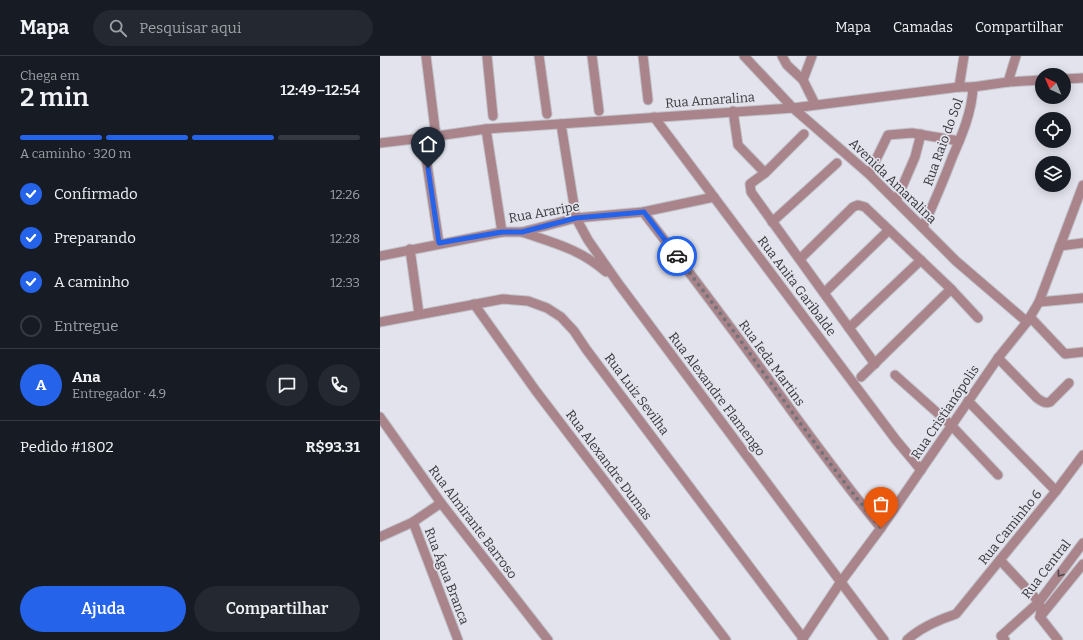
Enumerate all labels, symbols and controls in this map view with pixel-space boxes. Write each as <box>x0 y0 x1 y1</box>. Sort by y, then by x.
search box <box>93 10 373 46</box>
text: Mapa <box>20 16 69 39</box>
icon: search <box>107 17 129 39</box>
text: Pesquisar aqui <box>139 19 241 37</box>
text: Mapa <box>835 19 871 36</box>
text: Camadas <box>893 19 953 36</box>
text: Compartilhar <box>975 19 1063 36</box>
text: Chega em <box>20 68 80 83</box>
north arrow <box>1035 68 1071 104</box>
map controls <box>1035 68 1071 192</box>
text: 12:49–12:54 <box>280 81 360 99</box>
text: 2 min <box>20 82 89 113</box>
street label: Rua Amaralina <box>665 89 755 111</box>
street label: Rua Raio do Sol <box>920 96 966 188</box>
button: locate <box>1035 112 1071 148</box>
pin <box>411 127 445 168</box>
icon: home <box>417 133 439 155</box>
street label: Avenida Amaralina <box>846 135 940 227</box>
text: A caminho · 320 m <box>20 146 131 161</box>
button: layers <box>1035 156 1071 192</box>
icon: check <box>20 183 42 205</box>
text: Confirmado <box>54 185 138 203</box>
text: 12:26 <box>330 187 360 202</box>
street label: Rua Araripe <box>507 198 581 226</box>
icon: check <box>20 227 42 249</box>
text: Preparando <box>54 229 136 247</box>
text: 12:28 <box>330 231 360 246</box>
street label: Rua Anita Garibalde <box>755 233 839 339</box>
courier <box>657 236 697 276</box>
icon: car <box>666 245 688 267</box>
icon: check <box>20 271 42 293</box>
text: A caminho <box>54 273 130 291</box>
text: 12:33 <box>330 275 360 290</box>
text: Entregue <box>54 317 118 335</box>
street label: Rua Ieda Martins <box>736 317 808 409</box>
street label: Rua Alexandre Flamengo <box>666 329 768 459</box>
street label: Rua Luiz Sevilha <box>602 350 672 438</box>
street label: Rua Cristianópolis <box>908 362 982 462</box>
button: chat <box>266 364 308 406</box>
button: phone <box>318 364 360 406</box>
text: Ana <box>72 368 101 386</box>
text: A <box>36 376 46 394</box>
text: Entregador · 4.9 <box>72 386 166 401</box>
street label: Rua Alexandre Dumas <box>563 407 655 523</box>
text: Pedido #1802 <box>20 438 114 456</box>
text: R$93.31 <box>306 438 360 456</box>
street label: Rua Almirante Barroso <box>426 463 520 581</box>
street label: Rua Caminho 6 <box>975 486 1045 567</box>
pin <box>864 487 898 528</box>
icon: bag <box>870 493 892 515</box>
street label: Rua Água Branca <box>422 526 472 626</box>
street label: Rua Central <box>1018 536 1074 601</box>
one-way arrow <box>1057 570 1064 577</box>
button: Ajuda <box>20 586 186 632</box>
button: Compartilhar <box>194 586 360 632</box>

